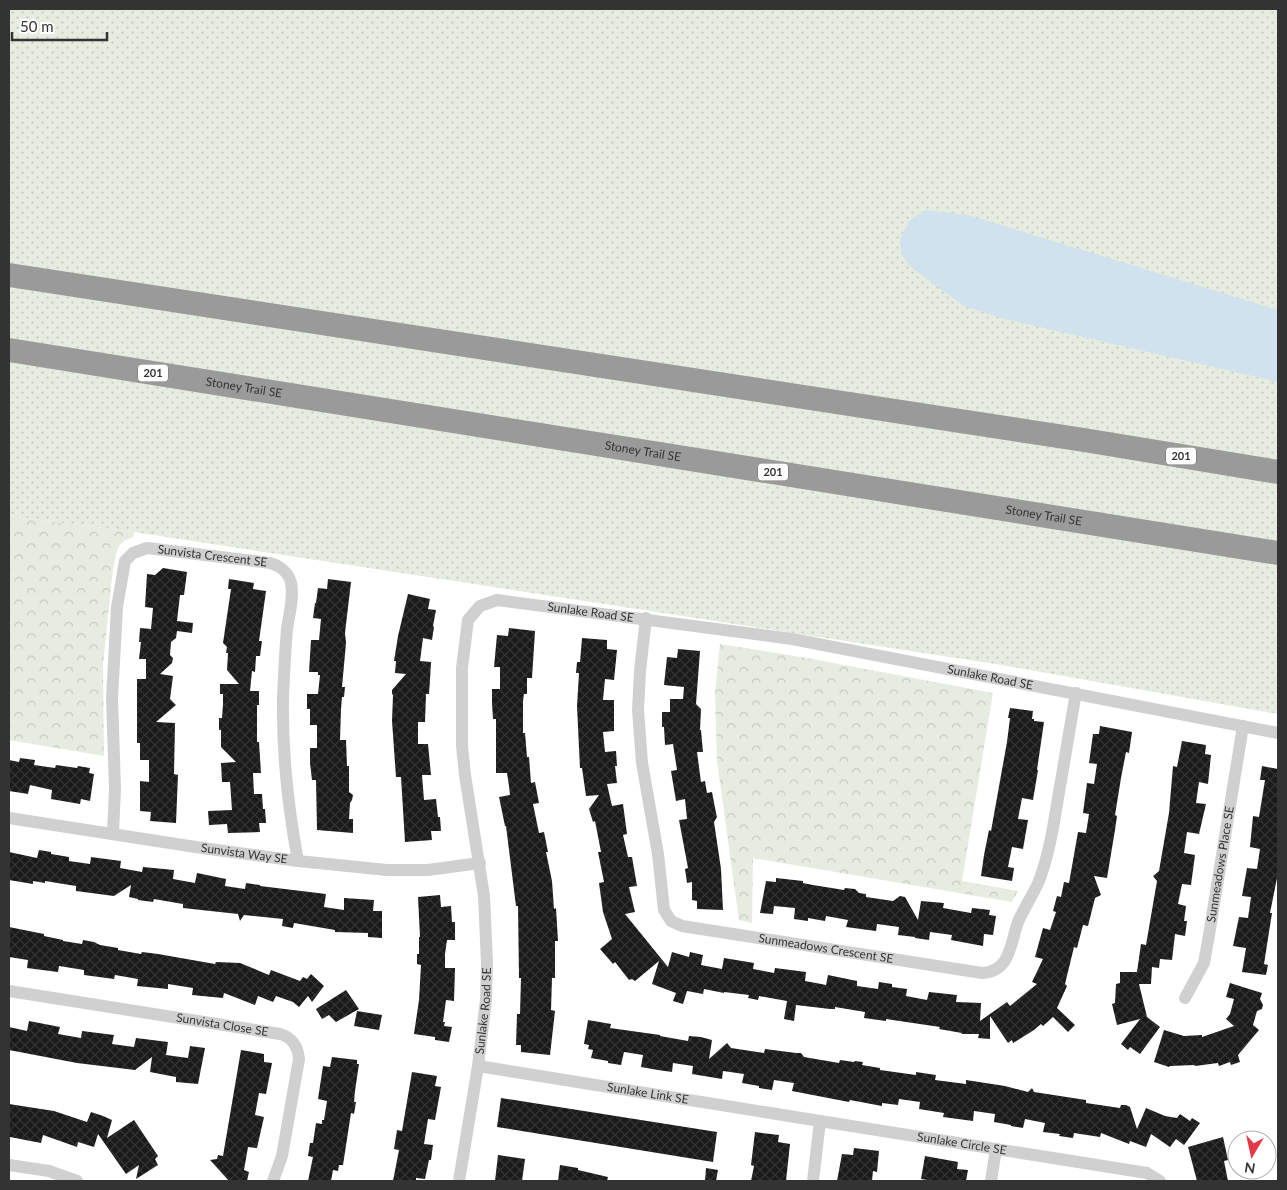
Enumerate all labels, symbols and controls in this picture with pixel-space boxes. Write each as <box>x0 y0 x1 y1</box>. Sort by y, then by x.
scale bar <box>12 10 108 42</box>
text: 50 m <box>20 17 54 35</box>
road number: 201 <box>138 364 168 382</box>
street label: Stoney Trail SE <box>205 374 283 401</box>
street label: Stoney Trail SE <box>604 437 682 464</box>
road number: 201 <box>1166 448 1196 464</box>
road number: 201 <box>758 464 788 481</box>
street label: Stoney Trail SE <box>1005 502 1083 529</box>
street label: Sunvista Crescent SE <box>157 541 268 570</box>
street label: Sunlake Road SE <box>547 599 635 625</box>
street label: Sunlake Road SE <box>946 661 1034 692</box>
street label: Sunmeadows Place SE <box>1203 805 1237 923</box>
street label: Sunvista Way SE <box>200 840 289 867</box>
street label: Sunmeadows Crescent SE <box>758 930 894 966</box>
street label: Sunlake Road SE <box>471 967 494 1055</box>
street label: Sunvista Close SE <box>175 1010 270 1039</box>
street label: Sunlake Link SE <box>606 1079 690 1107</box>
street label: Sunlake Circle SE <box>916 1129 1008 1158</box>
north arrow <box>1227 1130 1277 1180</box>
text: N <box>1243 1159 1257 1178</box>

